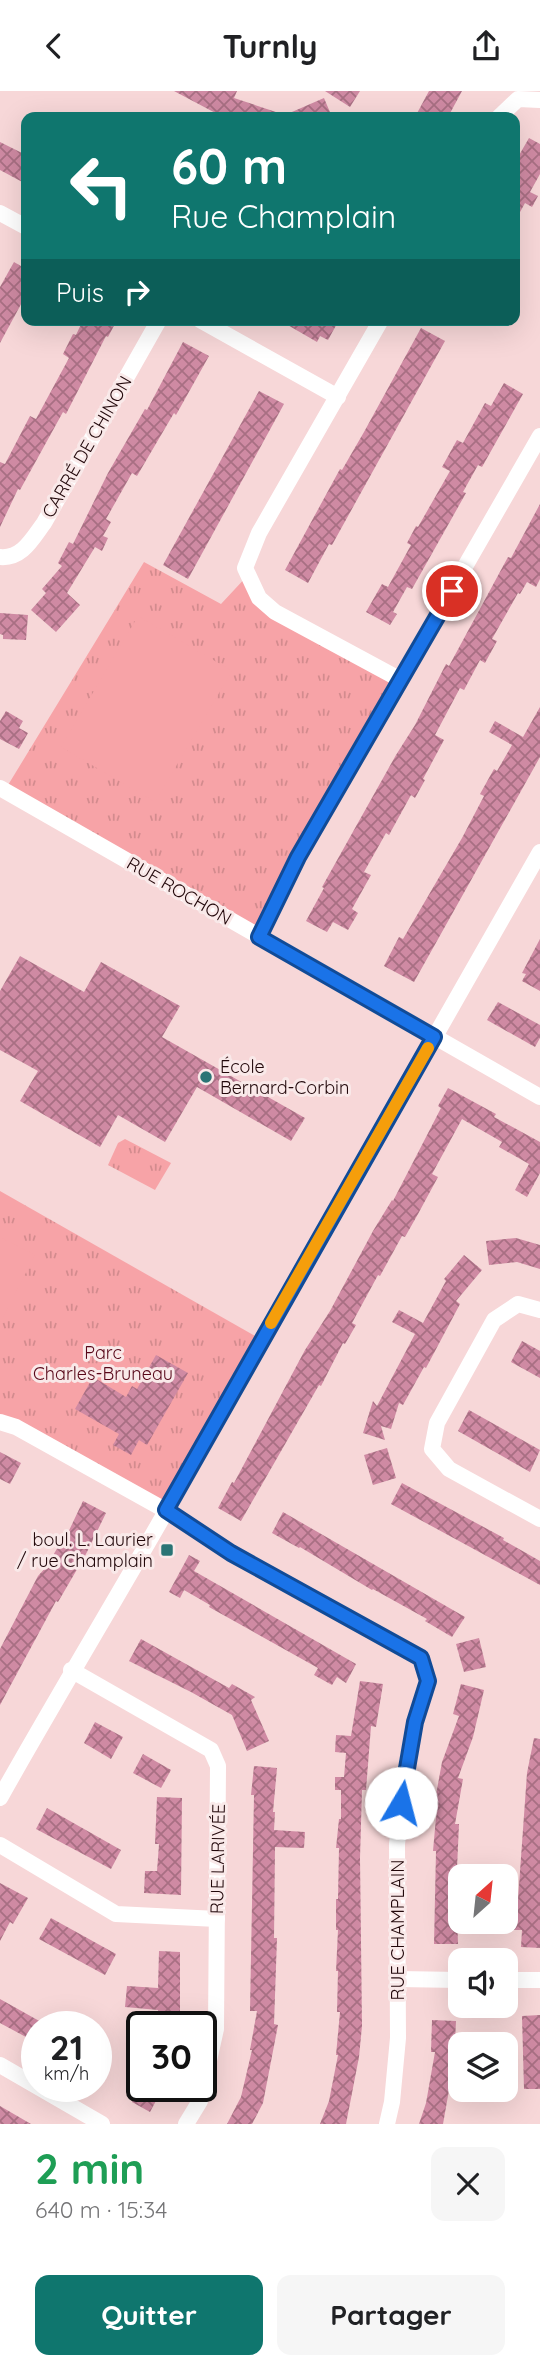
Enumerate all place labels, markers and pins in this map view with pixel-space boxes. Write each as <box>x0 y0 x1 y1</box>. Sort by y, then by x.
pin <box>422 561 482 621</box>
place label: École Bernard-Corbin <box>220 1055 349 1099</box>
marker: École Bernard-Corbin <box>198 1069 214 1085</box>
place label: boul. L. Laurier / rue Champlain <box>17 1528 153 1572</box>
marker: boul. L. Laurier / rue Champlain <box>159 1542 175 1558</box>

